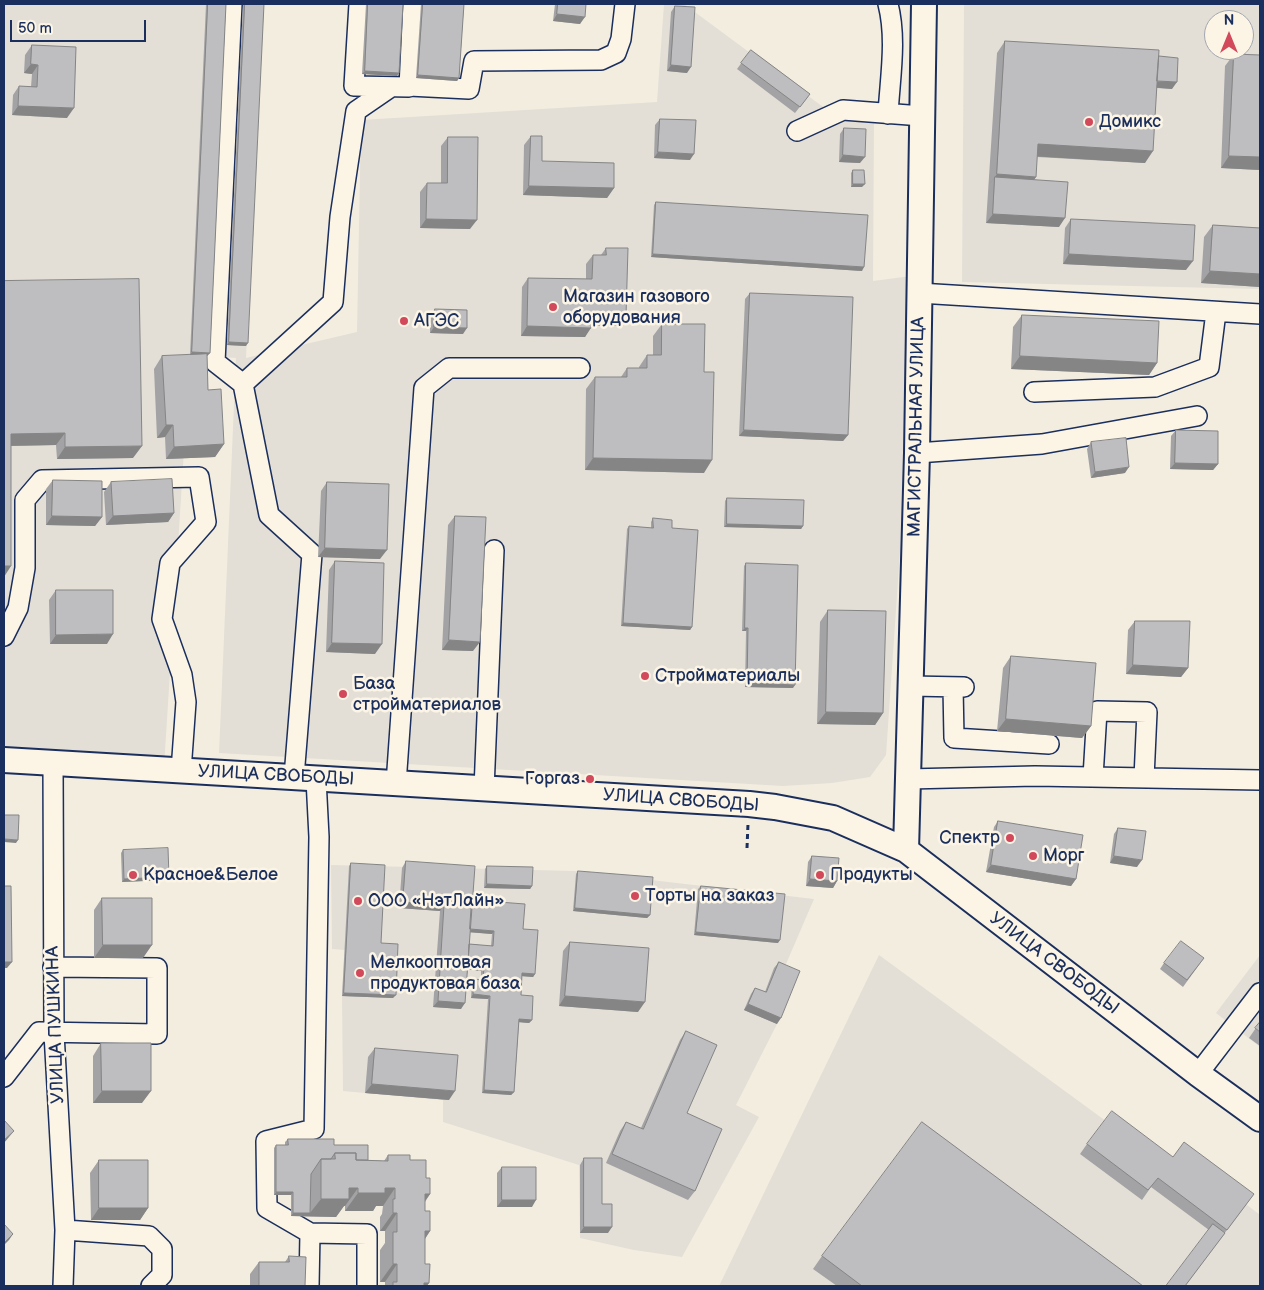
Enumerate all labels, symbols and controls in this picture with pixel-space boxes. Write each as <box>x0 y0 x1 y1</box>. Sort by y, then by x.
scale bar <box>12 10 149 42</box>
north arrow <box>1204 10 1254 60</box>
text: N <box>1224 12 1234 29</box>
text: 50 m <box>18 19 52 38</box>
place label: Домикс <box>1099 111 1161 133</box>
marker: Домикс <box>1083 116 1095 128</box>
place label: Магазин газового оборудования <box>563 286 710 328</box>
marker: Магазин газового оборудования <box>547 301 559 313</box>
place label: АГЭС <box>414 310 459 332</box>
marker: АГЭС <box>398 315 410 327</box>
street label: МАГИСТРАЛЬНАЯ УЛИЦА <box>904 317 930 537</box>
place label: Стройматериалы <box>655 665 800 687</box>
marker: Стройматериалы <box>639 670 651 682</box>
place label: База стройматериалов <box>353 673 501 716</box>
marker: База стройматериалов <box>337 688 349 700</box>
street label: УЛИЦА СВОБОДЫ <box>197 761 355 791</box>
place label: Горгаз <box>525 768 580 790</box>
marker: Горгаз <box>584 773 596 785</box>
street label: УЛИЦА СВОБОДЫ <box>602 785 760 817</box>
place label: Спектр <box>939 827 1000 849</box>
marker: Спектр <box>1004 832 1016 844</box>
place label: Морг <box>1043 845 1085 867</box>
marker: Морг <box>1027 850 1039 862</box>
place label: Красное&Белое <box>143 864 278 886</box>
place label: Продукты <box>830 864 913 886</box>
marker: Красное&Белое <box>127 869 139 881</box>
marker: Продукты <box>814 869 826 881</box>
place label: Торты на заказ <box>645 885 774 907</box>
place label: ООО «НэтЛайн» <box>368 890 504 912</box>
marker: Торты на заказ <box>629 890 641 902</box>
marker: ООО «НэтЛайн» <box>352 895 364 907</box>
street label: УЛИЦА СВОБОДЫ <box>985 908 1123 1020</box>
street label: УЛИЦА ПУШКИНА <box>42 946 70 1104</box>
place label: Мелкооптовая продуктовая база <box>370 952 520 994</box>
marker: Мелкооптовая продуктовая база <box>354 967 366 979</box>

